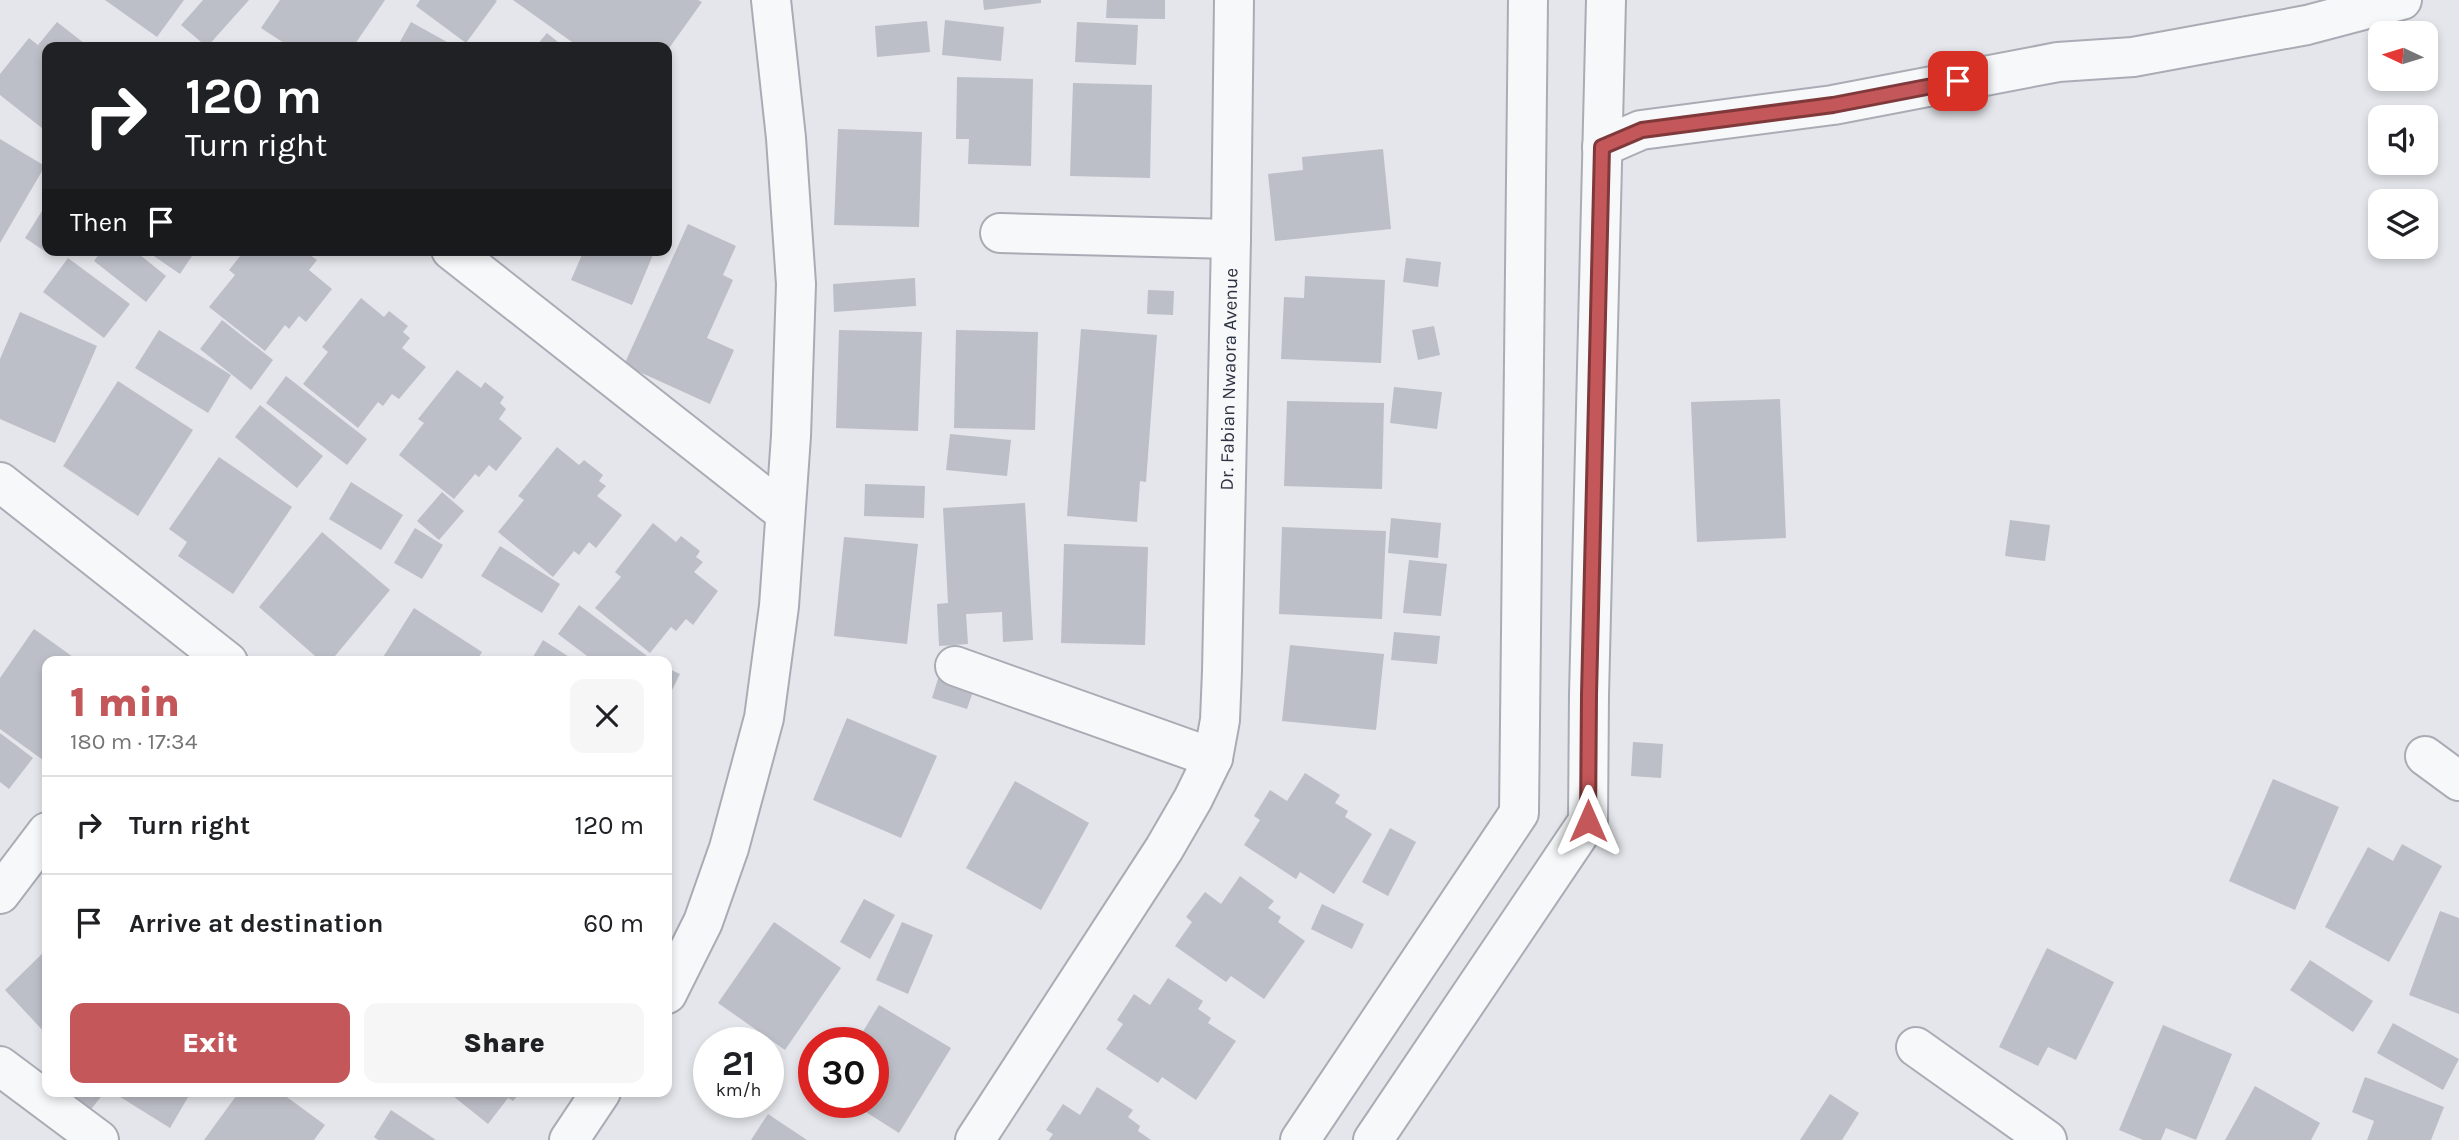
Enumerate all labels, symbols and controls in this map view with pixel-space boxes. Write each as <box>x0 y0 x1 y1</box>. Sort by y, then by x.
north arrow <box>2368 21 2438 91</box>
map controls <box>2368 21 2438 259</box>
pin <box>1928 51 1988 111</box>
icon: arrive <box>1939 62 1977 100</box>
text: 120 m <box>185 68 322 125</box>
icon: right <box>70 70 161 161</box>
button: sound <box>2368 105 2438 175</box>
text: Turn right <box>185 127 327 164</box>
button: layers <box>2368 189 2438 259</box>
icon: arrive <box>142 203 180 241</box>
text: Then <box>70 207 128 238</box>
street label: Dr. Fabian Nwaora Avenue <box>1216 268 1242 491</box>
text: 1 min <box>70 677 180 727</box>
button: close <box>570 679 644 753</box>
text: 180 m · 17:34 <box>70 728 198 755</box>
position arrow <box>1551 784 1625 858</box>
icon: right <box>70 806 108 844</box>
text: Turn right <box>129 810 250 841</box>
text: 120 m <box>574 810 644 841</box>
icon: arrive <box>70 904 108 942</box>
text: Arrive at destination <box>129 908 383 939</box>
text: 60 m <box>583 908 644 939</box>
button: Exit <box>70 1003 350 1083</box>
button: Share <box>364 1003 644 1083</box>
speed limit sign: 30 <box>798 1027 889 1118</box>
text: 21 <box>722 1043 755 1084</box>
text: km/h <box>716 1079 761 1101</box>

